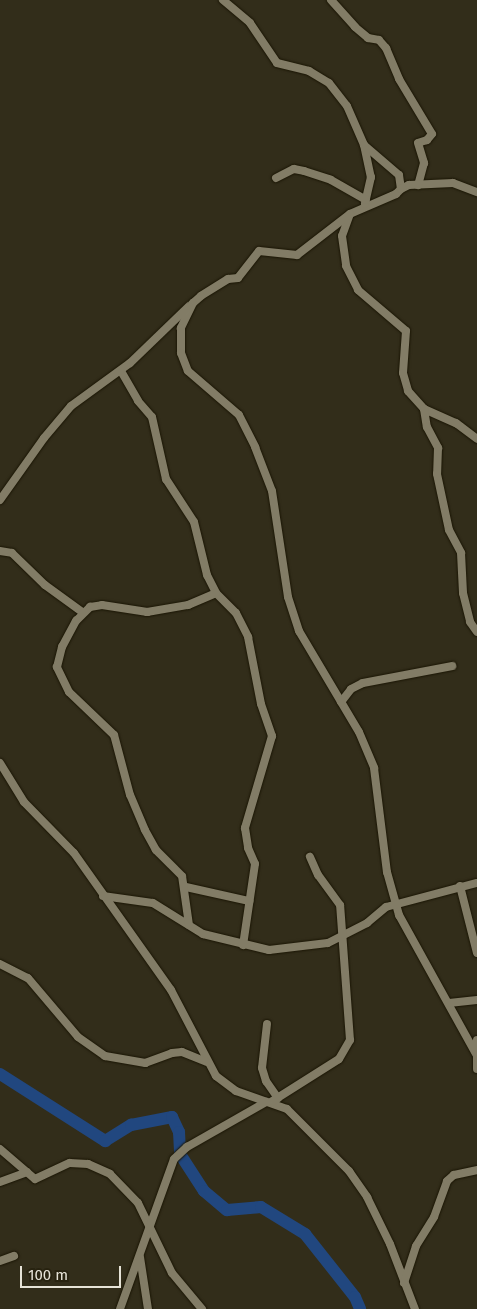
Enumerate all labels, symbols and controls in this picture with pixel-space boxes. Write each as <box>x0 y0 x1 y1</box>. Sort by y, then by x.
scale bar <box>22 1256 124 1288</box>
text: 100 m <box>28 1266 68 1284</box>

